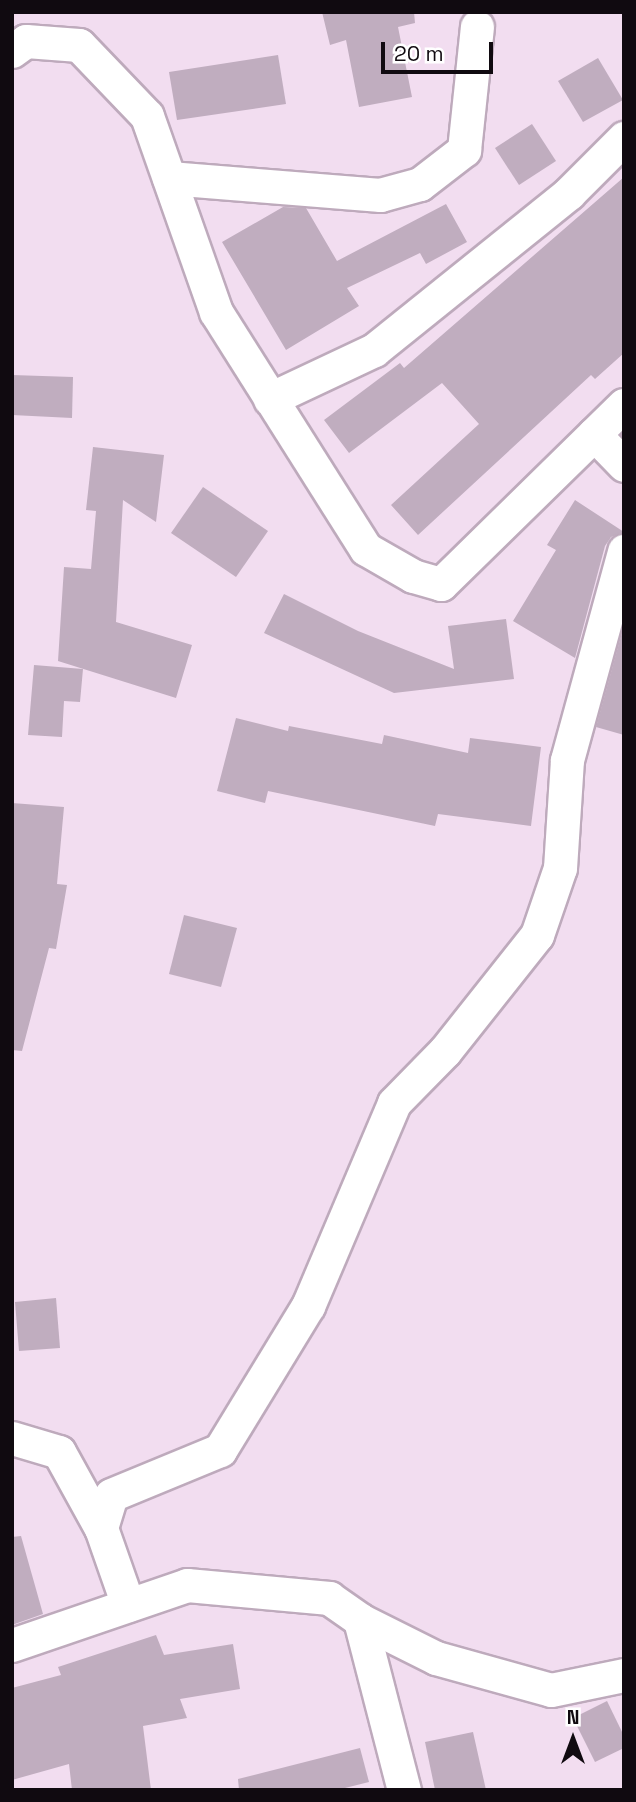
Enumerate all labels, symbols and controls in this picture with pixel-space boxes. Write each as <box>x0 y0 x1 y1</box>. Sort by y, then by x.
scale bar <box>384 28 496 72</box>
text: 20 m <box>394 40 444 67</box>
north arrow <box>538 1704 608 1774</box>
text: N <box>567 1705 579 1730</box>

